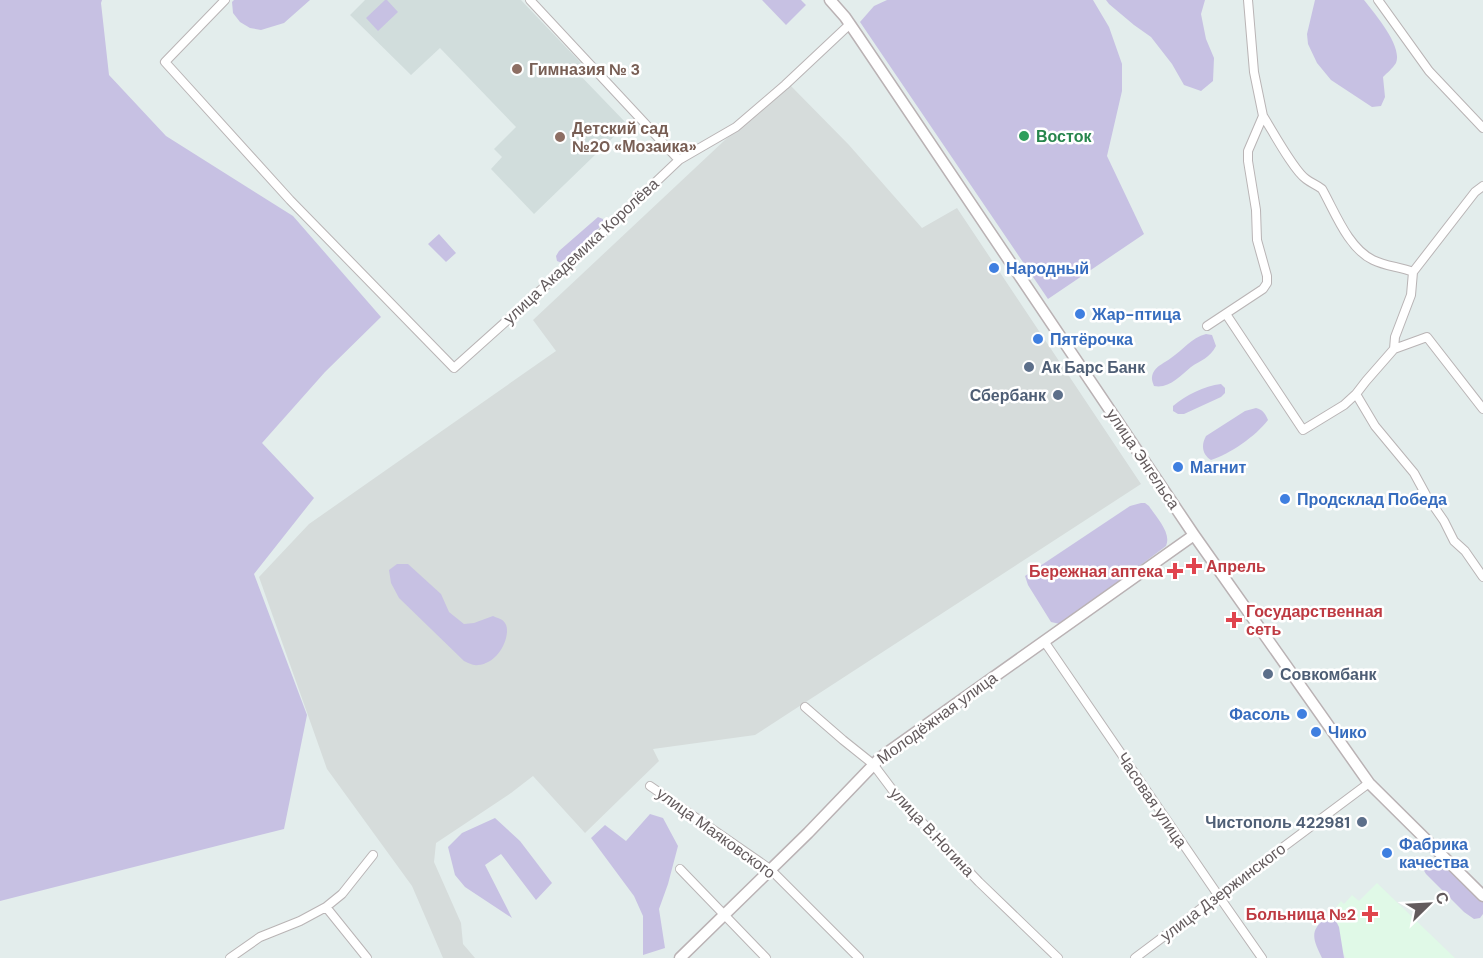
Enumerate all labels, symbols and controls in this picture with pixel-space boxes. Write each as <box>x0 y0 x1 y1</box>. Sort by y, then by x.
place label: Гимназия № 3 <box>529 59 640 80</box>
marker: Гимназия № 3 <box>510 62 524 76</box>
place label: Детский сад №20 «Мозаика» <box>572 118 697 157</box>
place label: Восток <box>1036 126 1092 147</box>
marker: Восток <box>1017 129 1031 143</box>
marker: Детский сад №20 «Мозаика» <box>553 130 567 144</box>
street label: улица Академика Королёва <box>499 173 663 329</box>
place label: Народный <box>1006 258 1089 279</box>
marker: Народный <box>987 261 1001 275</box>
place label: Жар-птица <box>1091 304 1181 325</box>
marker: Жар-птица <box>1073 307 1087 321</box>
place label: Пятёрочка <box>1050 329 1133 350</box>
marker: Пятёрочка <box>1031 332 1045 346</box>
place label: Ак Барс Банк <box>1041 357 1146 378</box>
marker: Ак Барс Банк <box>1022 360 1036 374</box>
place label: Сбербанк <box>970 385 1047 406</box>
marker: Сбербанк <box>1051 388 1065 402</box>
street label: улица Энгельса <box>1102 405 1184 513</box>
place label: Магнит <box>1190 457 1247 478</box>
marker: Магнит <box>1171 460 1185 474</box>
place label: Продсклад Победа <box>1297 489 1447 510</box>
marker: Продсклад Победа <box>1278 492 1292 506</box>
place label: Апрель <box>1206 556 1266 577</box>
marker: Апрель <box>1187 559 1201 573</box>
place label: Бережная аптека <box>1029 561 1163 582</box>
marker: Бережная аптека <box>1168 564 1182 578</box>
place label: Государственная сеть <box>1246 601 1383 640</box>
marker: Государственная сеть <box>1227 613 1241 627</box>
place label: Совкомбанк <box>1280 664 1378 685</box>
street label: Молодёжная улица <box>873 667 1001 769</box>
marker: Совкомбанк <box>1261 667 1275 681</box>
place label: Фасоль <box>1229 704 1290 725</box>
marker: Фасоль <box>1295 707 1309 721</box>
place label: Чико <box>1328 722 1367 743</box>
marker: Чико <box>1309 725 1323 739</box>
street label: Часовая улица <box>1112 748 1192 852</box>
street label: улица Маяковского <box>652 783 780 883</box>
street label: улица В.Ногина <box>885 783 979 881</box>
place label: Чистополь 422981 <box>1205 812 1350 833</box>
marker: Чистополь 422981 <box>1355 815 1369 829</box>
place label: Фабрика качества <box>1399 834 1469 873</box>
street label: улица Дзержинского <box>1156 838 1290 946</box>
marker: Фабрика качества <box>1380 846 1394 860</box>
north arrow <box>1399 874 1459 934</box>
text: С <box>1430 889 1454 908</box>
place label: Больница №2 <box>1246 904 1356 925</box>
marker: Больница №2 <box>1361 905 1379 923</box>

